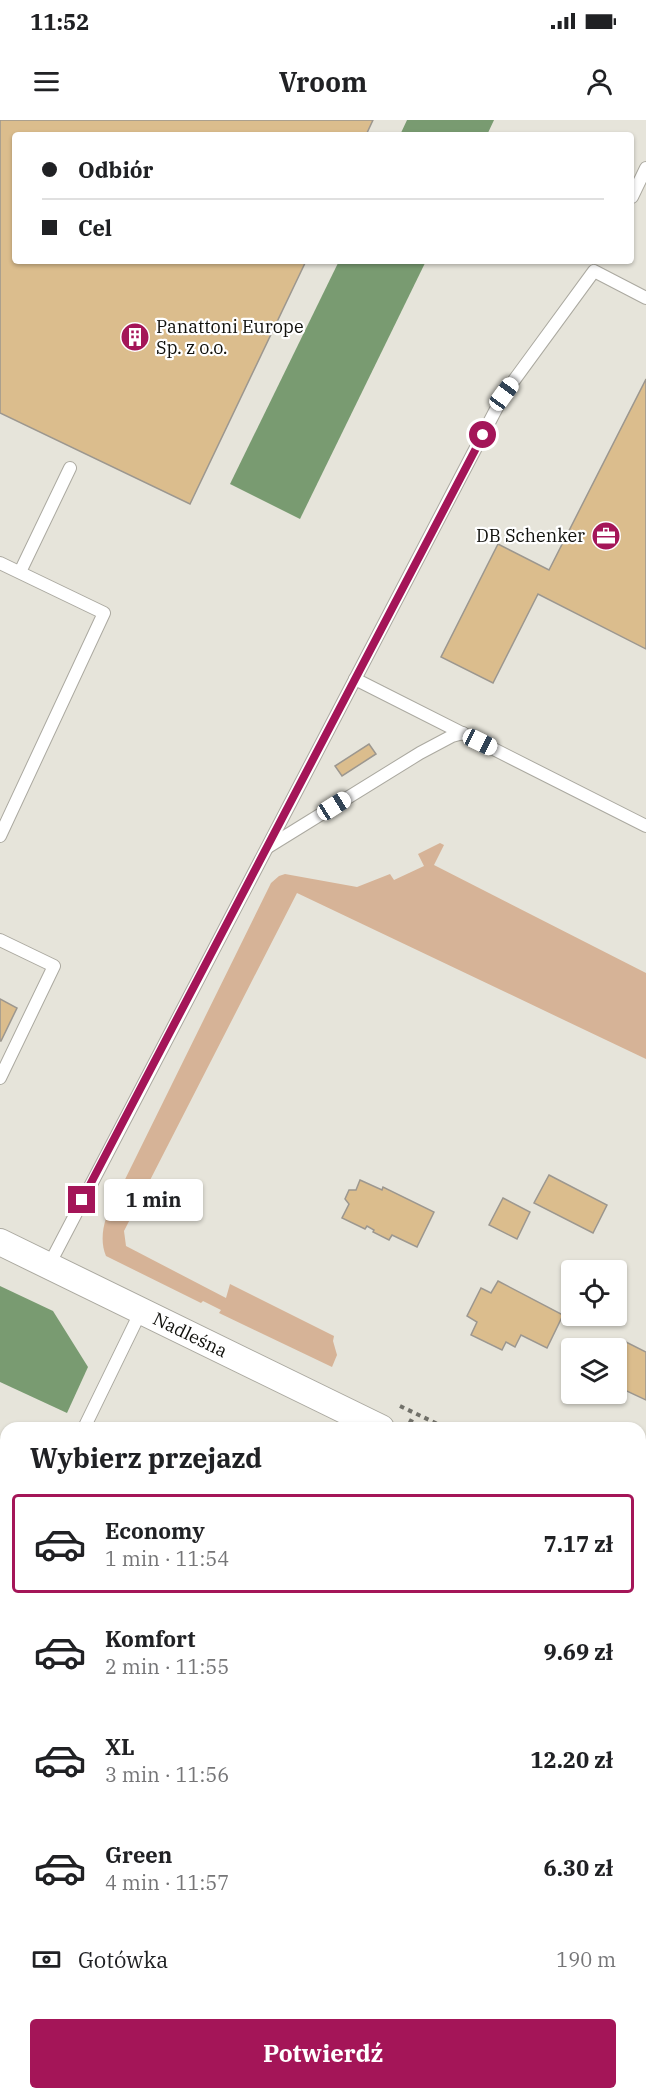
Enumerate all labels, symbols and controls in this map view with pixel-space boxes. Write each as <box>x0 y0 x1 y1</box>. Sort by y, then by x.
text: 11:52 <box>30 7 89 36</box>
text: Vroom <box>279 64 367 99</box>
icon: menu <box>30 65 63 98</box>
icon: person <box>583 65 616 98</box>
text: Odbiór <box>78 155 153 184</box>
text: Cel <box>78 213 112 242</box>
place label: Panattoni Europe Sp. z o.o. <box>156 315 304 359</box>
building icon: Panattoni Europe Sp. z o.o. <box>119 321 151 353</box>
car <box>486 374 522 414</box>
route start <box>469 421 496 448</box>
office icon: DB Schenker <box>590 520 622 552</box>
place label: DB Schenker <box>476 524 585 547</box>
car <box>460 726 500 758</box>
car <box>314 789 354 823</box>
callout: 1 min <box>103 1179 202 1221</box>
route end <box>68 1186 95 1213</box>
text: 1 min <box>126 1186 182 1213</box>
map controls <box>561 1260 627 1404</box>
button: locate <box>561 1260 627 1326</box>
street label: Nadleśna <box>149 1307 231 1362</box>
button: layers <box>561 1338 627 1404</box>
text: Wybierz przejazd <box>30 1440 262 1475</box>
text: Economy <box>105 1516 205 1545</box>
icon: car <box>33 1517 87 1571</box>
text: 7.17 zł <box>543 1529 613 1558</box>
text: 1 min · 11:54 <box>105 1545 229 1572</box>
text: Komfort <box>105 1624 195 1653</box>
icon: car <box>33 1625 87 1679</box>
text: 9.69 zł <box>543 1637 613 1666</box>
text: 2 min · 11:55 <box>105 1653 229 1680</box>
text: XL <box>105 1732 135 1761</box>
icon: car <box>33 1733 87 1787</box>
text: 12.20 zł <box>530 1745 613 1774</box>
text: 3 min · 11:56 <box>105 1761 229 1788</box>
text: Green <box>105 1840 172 1869</box>
icon: car <box>33 1841 87 1895</box>
text: 6.30 zł <box>543 1853 613 1882</box>
text: 4 min · 11:57 <box>105 1869 229 1896</box>
icon: cash <box>30 1943 63 1976</box>
text: Gotówka <box>78 1945 168 1974</box>
text: 190 m <box>556 1946 616 1973</box>
button: Potwierdź <box>30 2019 616 2088</box>

